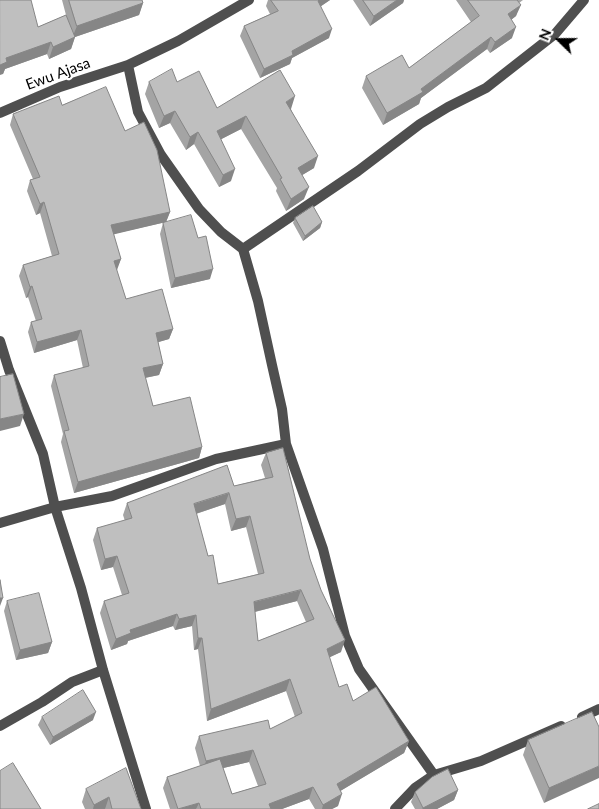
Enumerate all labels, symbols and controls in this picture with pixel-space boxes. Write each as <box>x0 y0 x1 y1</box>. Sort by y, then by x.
north arrow <box>534 15 584 65</box>
text: N <box>535 26 555 42</box>
street label: Ewu Ajasa <box>23 54 93 94</box>

